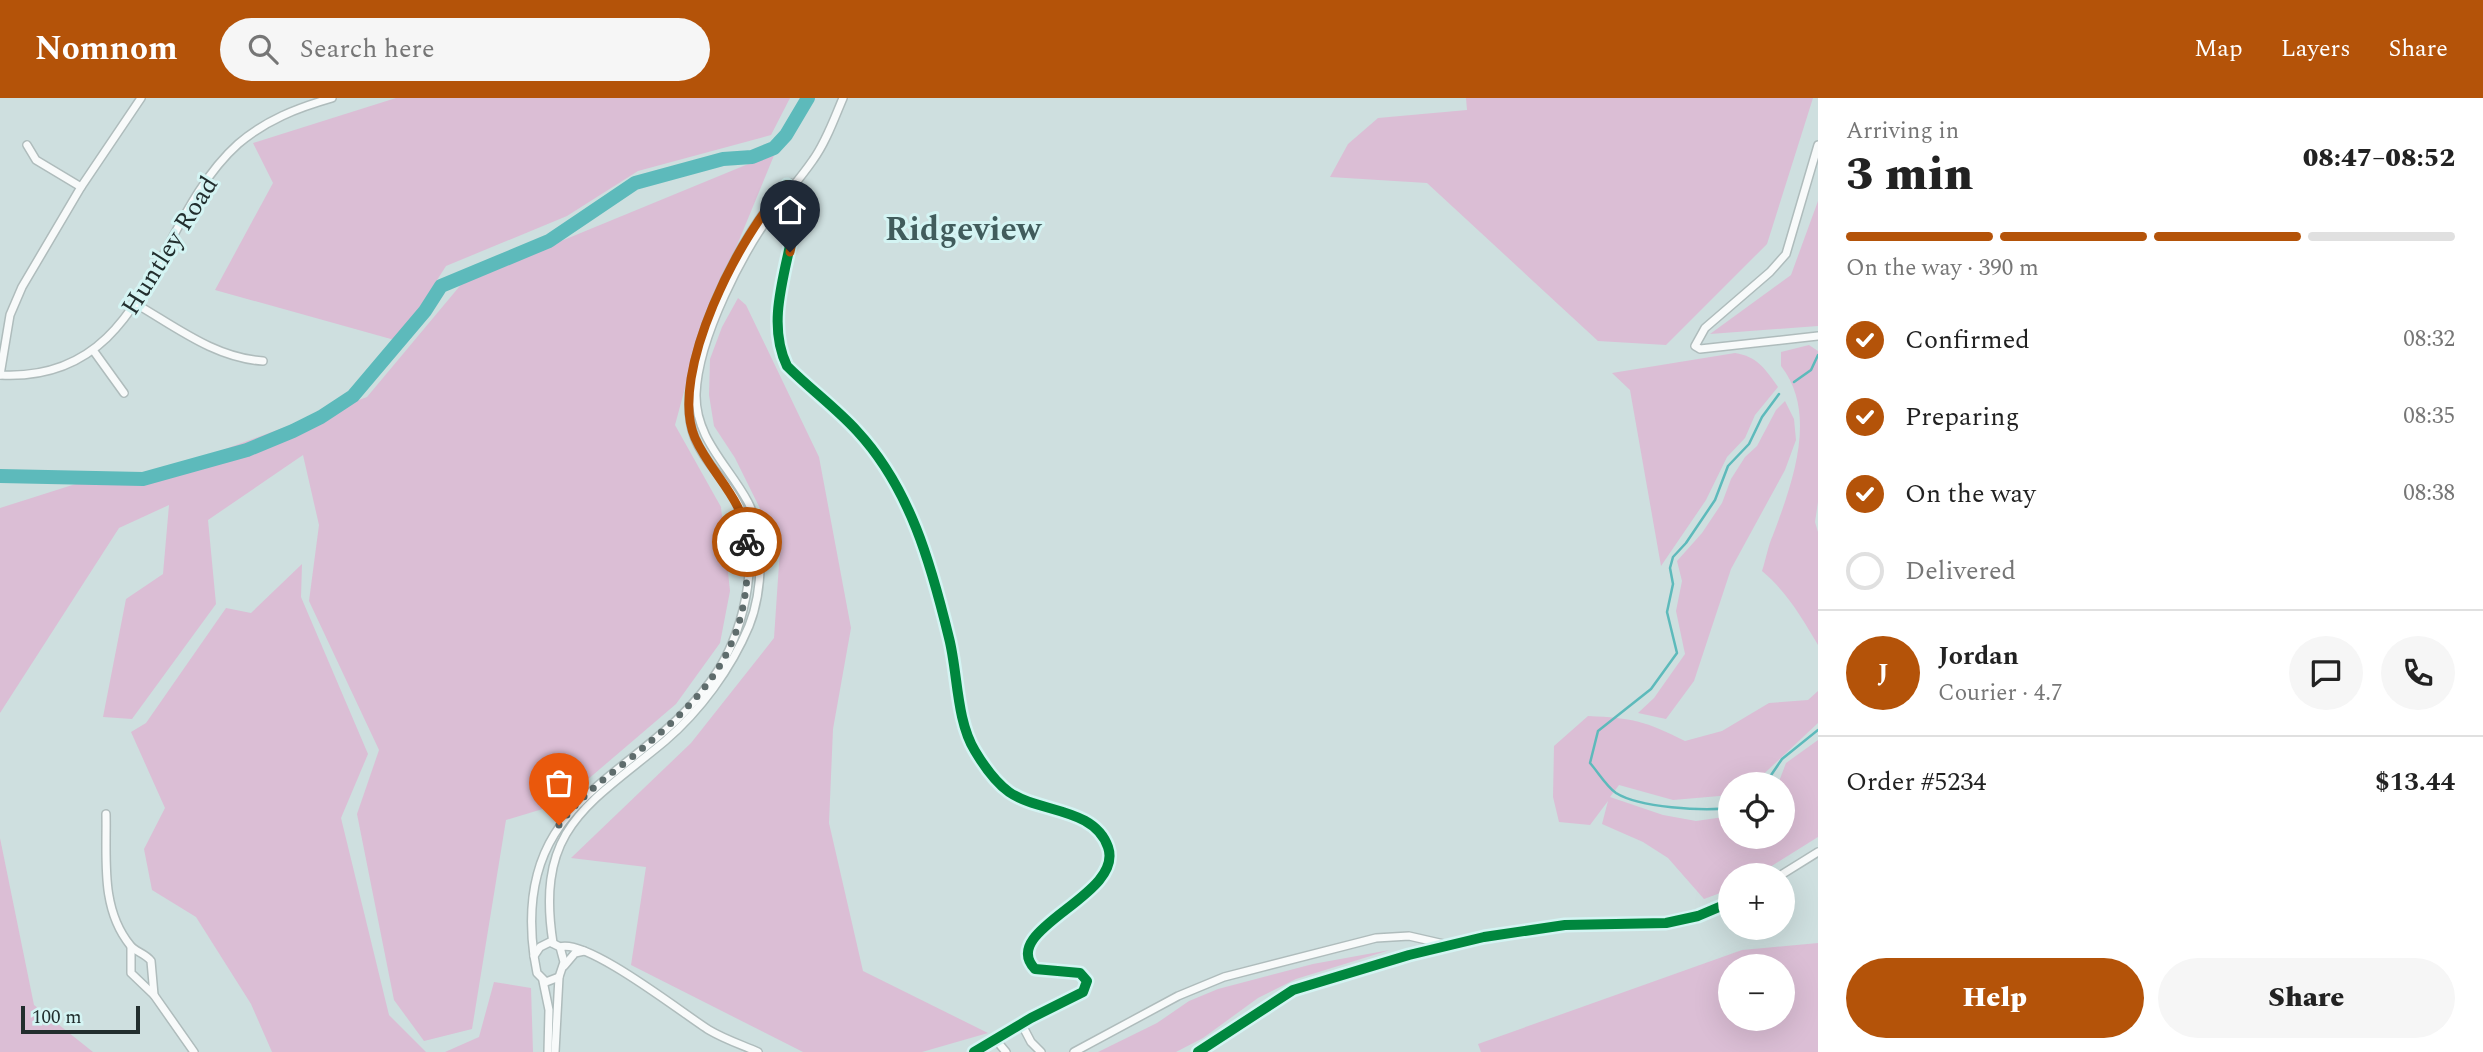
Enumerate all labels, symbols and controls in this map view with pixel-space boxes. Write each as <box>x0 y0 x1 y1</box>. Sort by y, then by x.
search box <box>220 18 710 81</box>
text: Nomnom <box>35 24 178 74</box>
text: Search here <box>300 29 435 69</box>
icon: search <box>244 30 282 68</box>
text: Map <box>2194 31 2243 67</box>
text: Layers <box>2281 31 2351 67</box>
text: Share <box>2389 31 2448 67</box>
text: Arriving in <box>1846 114 1959 149</box>
text: 08:47–08:52 <box>2303 138 2455 178</box>
text: 3 min <box>1846 140 1973 210</box>
street label: Huntley Road <box>111 168 229 323</box>
pin <box>760 180 820 252</box>
icon: home <box>771 191 809 229</box>
district label: Ridgeview <box>885 205 1043 255</box>
text: On the way · 390 m <box>1846 251 2039 286</box>
text: Confirmed <box>1905 320 2030 360</box>
icon: check <box>1846 321 1884 359</box>
text: 08:32 <box>2403 322 2455 357</box>
text: Preparing <box>1905 397 2019 437</box>
icon: check <box>1846 398 1884 436</box>
text: 08:35 <box>2403 399 2455 434</box>
text: On the way <box>1905 474 2036 514</box>
icon: check <box>1846 475 1884 513</box>
text: 08:38 <box>2403 476 2455 511</box>
courier <box>712 507 782 577</box>
icon: bike <box>728 523 766 561</box>
text: Delivered <box>1905 551 2016 591</box>
text: Jordan <box>1938 636 2019 676</box>
button: chat <box>2289 636 2363 710</box>
button: phone <box>2381 636 2455 710</box>
text: J <box>1877 653 1889 693</box>
text: Courier · 4.7 <box>1938 676 2063 711</box>
pin <box>529 753 589 825</box>
text: Order #5234 <box>1846 762 1986 802</box>
text: $13.44 <box>2375 762 2455 802</box>
icon: bag <box>540 764 578 802</box>
map controls <box>1718 772 1795 1031</box>
button: locate <box>1718 772 1795 849</box>
button: + <box>1718 863 1795 940</box>
button: − <box>1718 954 1795 1031</box>
button: Help <box>1846 958 2144 1038</box>
button: Share <box>2158 958 2455 1038</box>
scale bar <box>21 1003 140 1035</box>
text: 100 m <box>32 1003 82 1032</box>

